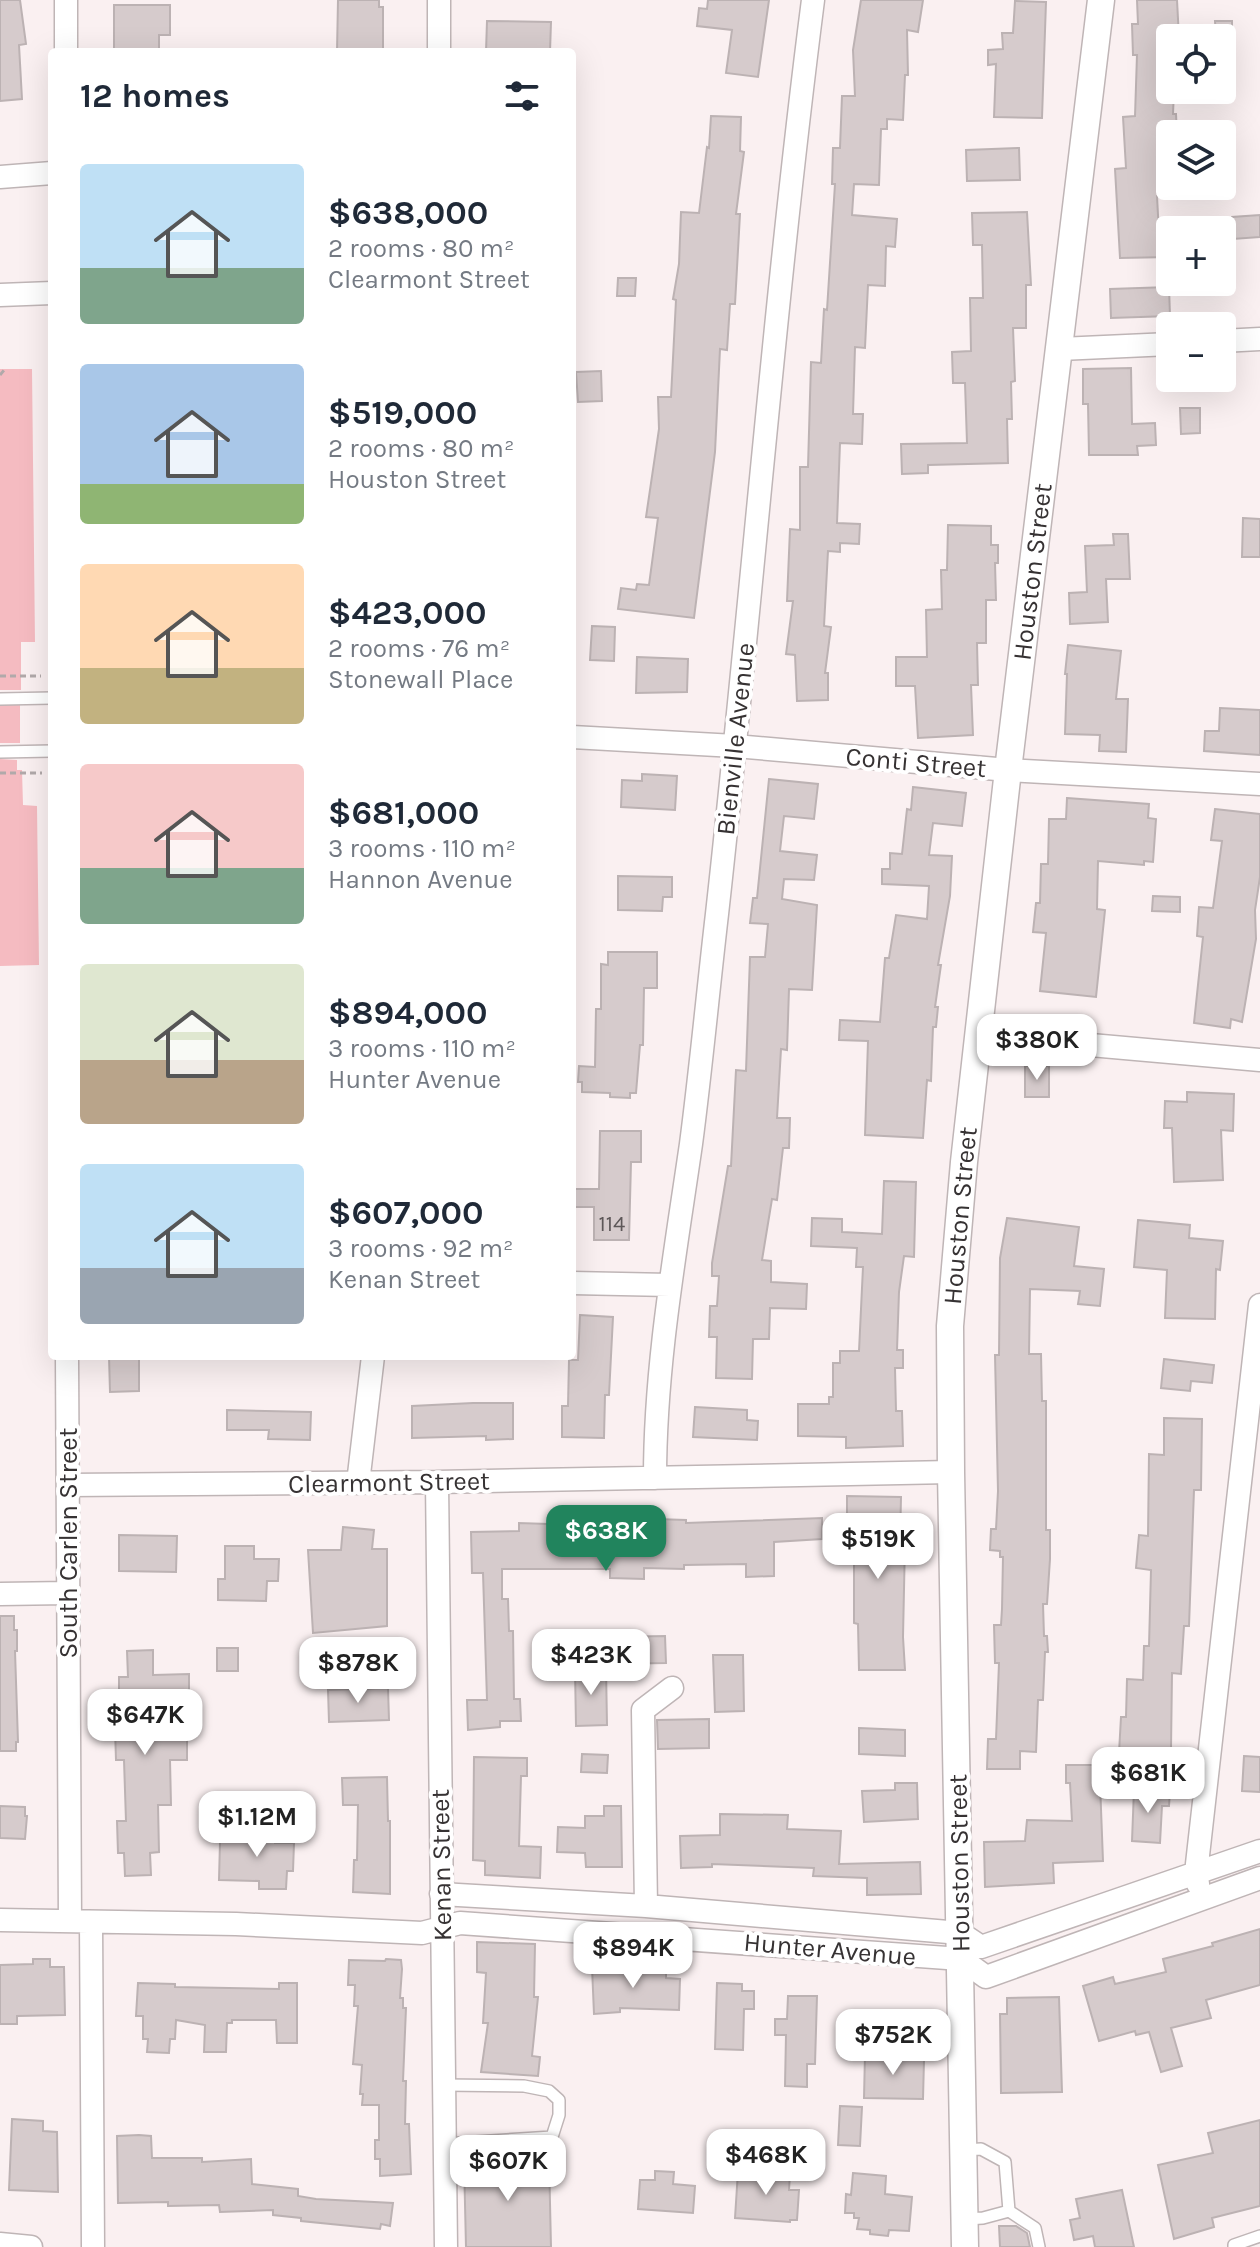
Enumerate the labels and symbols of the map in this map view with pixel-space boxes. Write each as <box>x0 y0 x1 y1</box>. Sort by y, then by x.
street label: Houston Street <box>1006 481 1059 662</box>
street label: Bienville Avenue <box>710 641 761 837</box>
street label: Conti Street <box>844 741 988 784</box>
pin: $380K <box>981 1014 1093 1082</box>
street label: Houston Street <box>937 1125 984 1306</box>
house number: 114 <box>599 1211 625 1237</box>
street label: South Carlen Street <box>53 1427 84 1658</box>
street label: Clearmont Street <box>288 1465 490 1500</box>
pin: $638K <box>550 1505 662 1573</box>
pin: $519K <box>822 1513 934 1581</box>
pin: $423K <box>535 1629 647 1697</box>
pin: $878K <box>302 1637 414 1705</box>
pin: $647K <box>89 1689 201 1757</box>
pin: $681K <box>1092 1747 1204 1815</box>
street label: Houston Street <box>942 1773 977 1952</box>
street label: Kenan Street <box>425 1788 458 1941</box>
pin: $1.12M <box>192 1791 322 1859</box>
pin: $894K <box>577 1922 689 1990</box>
street label: Hunter Avenue <box>742 1927 918 1972</box>
pin: $752K <box>837 2009 949 2077</box>
pin: $468K <box>710 2129 822 2197</box>
pin: $607K <box>452 2135 564 2203</box>

